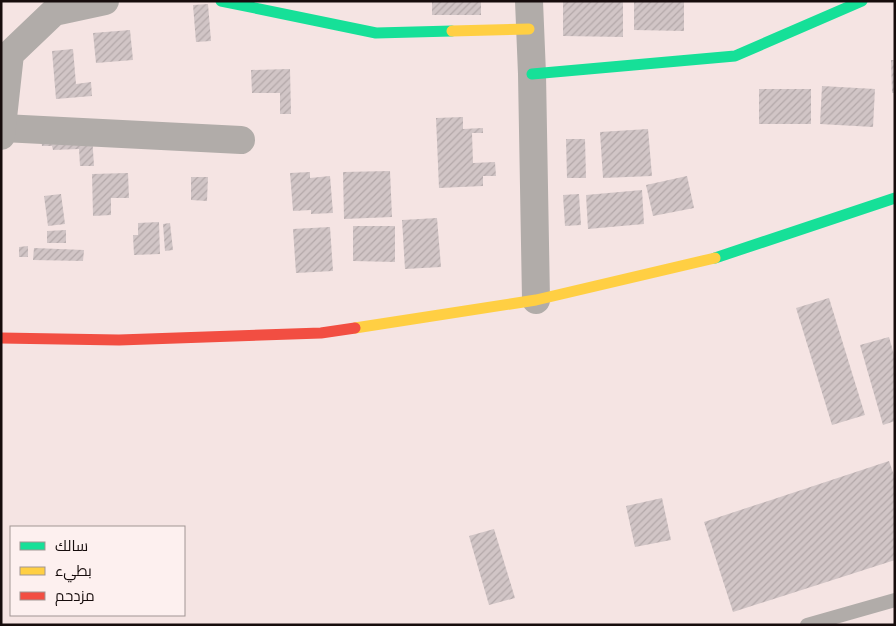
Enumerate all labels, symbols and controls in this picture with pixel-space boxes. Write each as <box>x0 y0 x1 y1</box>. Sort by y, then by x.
legend <box>10 526 185 616</box>
text: سالك <box>55 536 88 555</box>
text: بطيء <box>55 561 92 583</box>
text: مزدحم <box>55 586 95 606</box>

